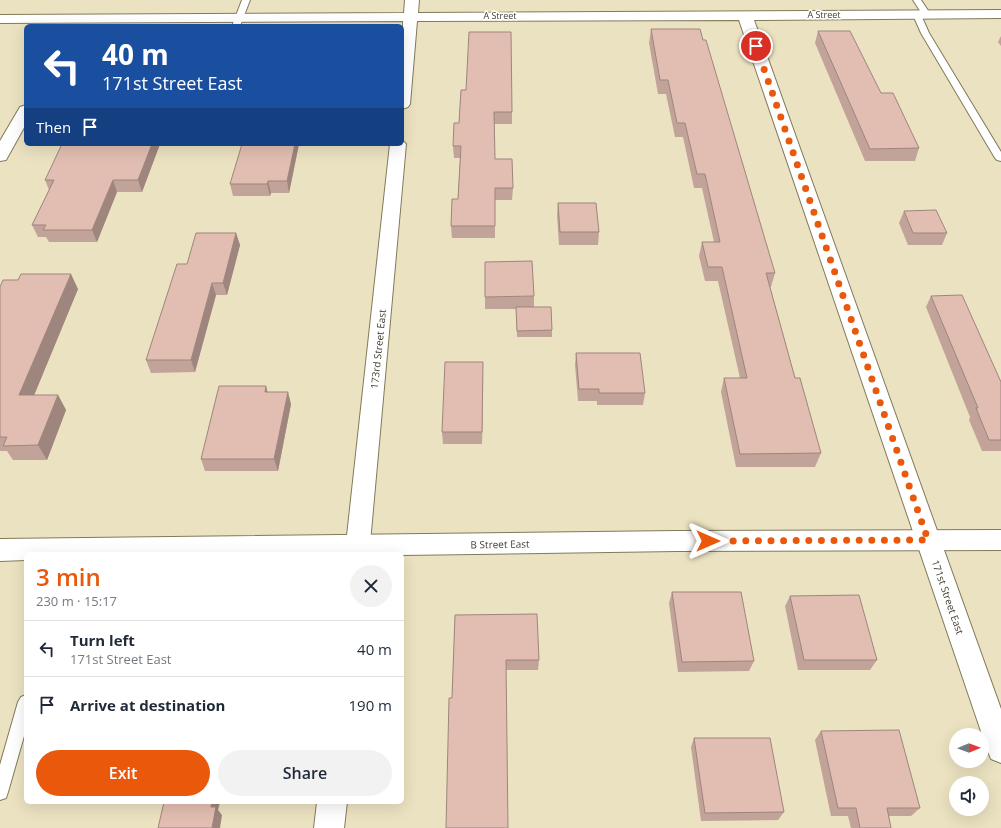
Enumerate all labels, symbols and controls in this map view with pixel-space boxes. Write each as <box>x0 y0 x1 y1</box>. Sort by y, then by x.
street label: A Street <box>807 8 841 21</box>
street label: A Street <box>483 9 517 22</box>
pin <box>739 29 773 63</box>
text: 40 m <box>102 35 169 73</box>
icon: arrive <box>745 35 767 57</box>
icon: left <box>36 40 88 92</box>
text: 171st Street East <box>102 71 243 95</box>
icon: arrive <box>79 116 101 138</box>
text: Then <box>36 117 71 137</box>
street label: 173rd Street East <box>367 308 389 389</box>
position arrow <box>687 520 729 562</box>
street label: B Street East <box>470 536 530 552</box>
street label: 171st Street East <box>929 558 967 637</box>
text: 3 min <box>36 560 101 593</box>
button: close <box>350 565 392 607</box>
text: 230 m · 15:17 <box>36 592 117 610</box>
text: Turn left <box>70 630 135 650</box>
icon: left <box>36 638 58 660</box>
text: 40 m <box>357 639 392 659</box>
text: 171st Street East <box>70 650 171 668</box>
icon: arrive <box>36 694 58 716</box>
text: Arrive at destination <box>70 695 225 715</box>
text: 190 m <box>348 695 392 715</box>
north arrow <box>949 728 989 768</box>
map controls <box>949 728 989 816</box>
button: Exit <box>36 750 210 796</box>
button: Share <box>218 750 392 796</box>
button: sound <box>949 776 989 816</box>

